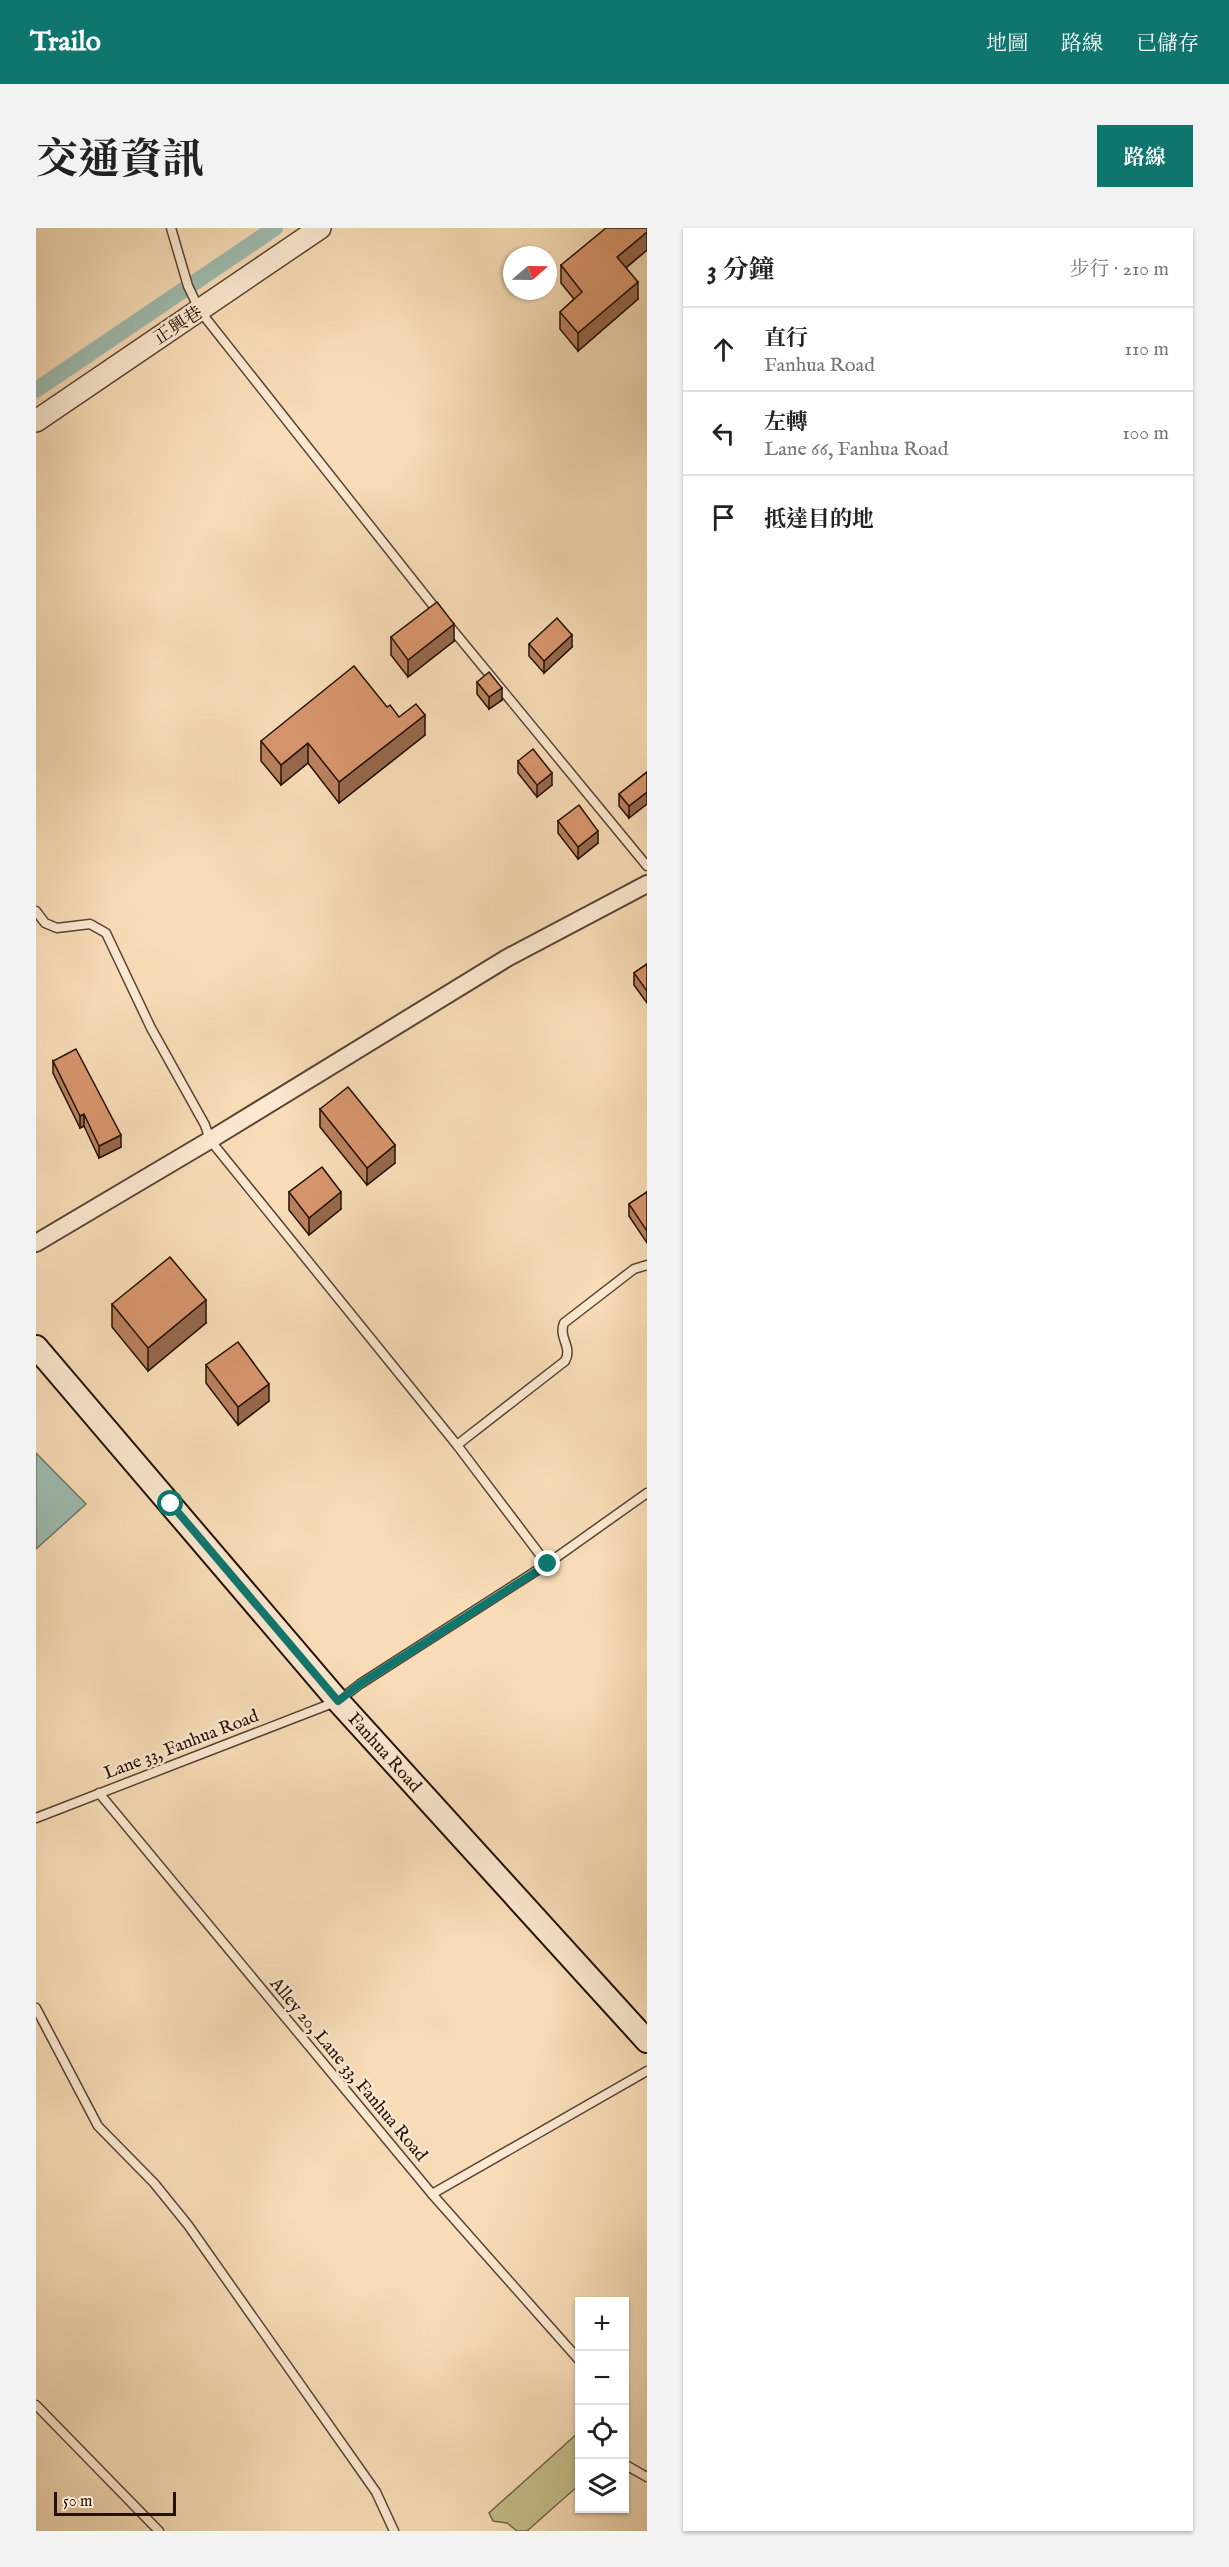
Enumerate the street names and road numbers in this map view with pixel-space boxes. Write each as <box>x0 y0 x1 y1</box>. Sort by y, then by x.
street label: 正興巷 <box>150 302 208 351</box>
street label: Lane 33, Fanhua Road <box>101 1705 263 1786</box>
street label: Fanhua Road <box>342 1708 426 1798</box>
street label: Alley 20, Lane 33, Fanhua Road <box>263 1972 432 2167</box>

